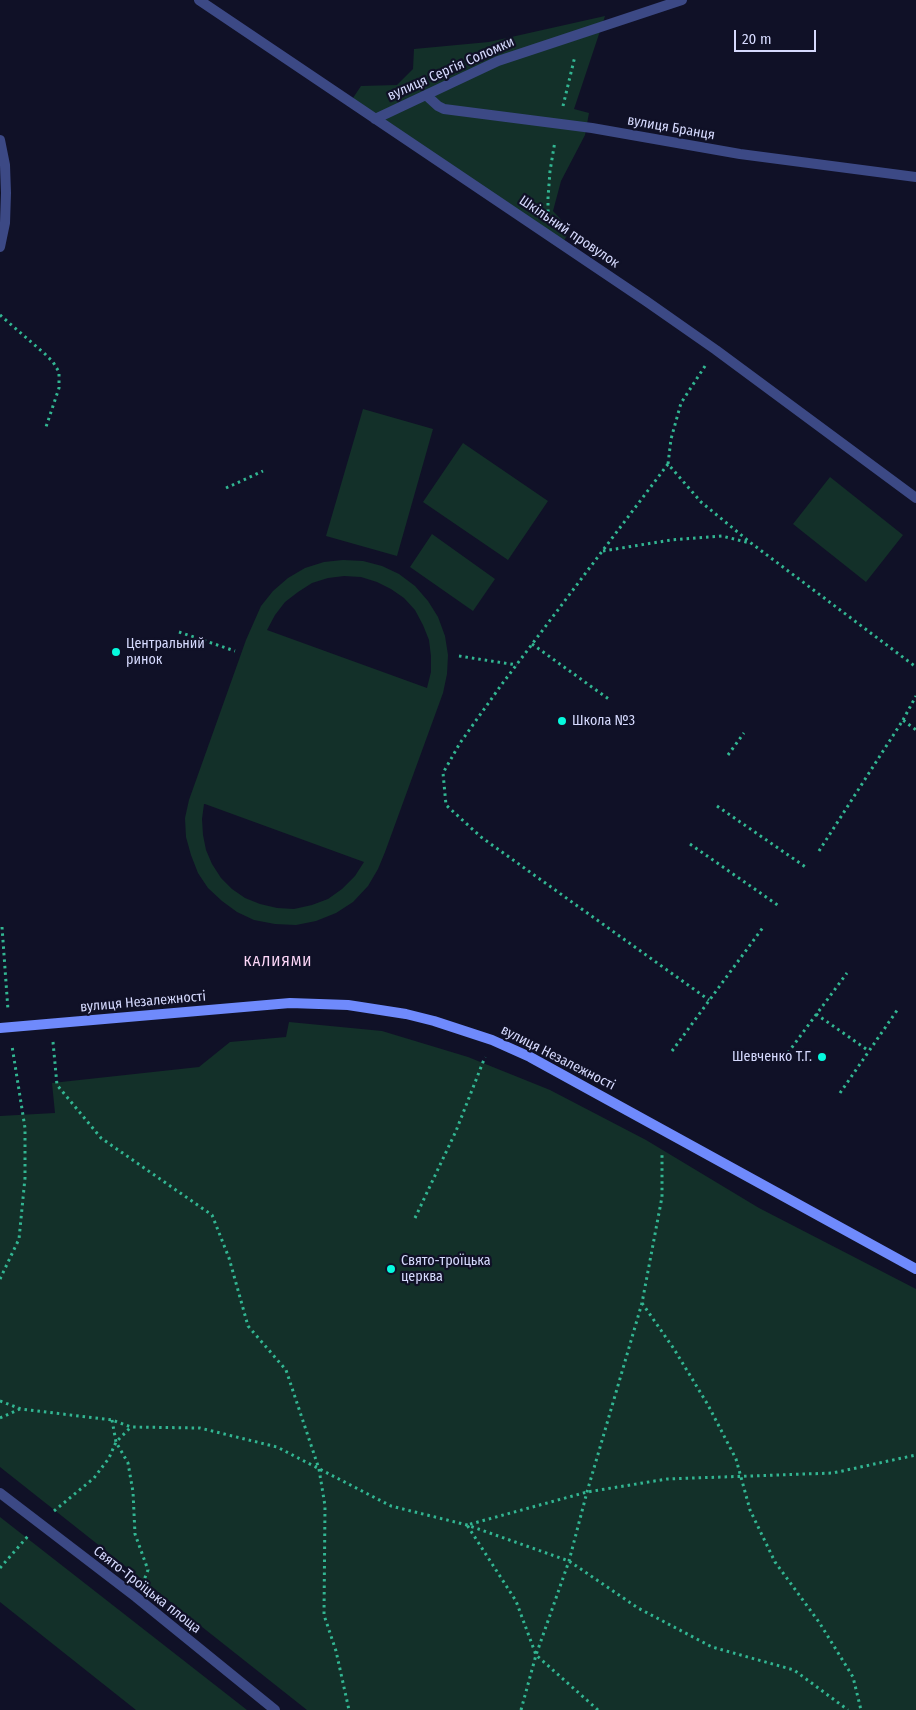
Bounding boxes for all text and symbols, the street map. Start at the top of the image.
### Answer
scale bar [736,20,818,52]
text: 20 m [742,30,772,48]
street label: вулиця Сергія Соломки [385,33,517,105]
street label: вулиця Бранця [626,112,716,144]
street label: Шкільний провулок [516,192,622,272]
place label: Центральний ринок [126,636,205,669]
marker: Центральний ринок [110,646,122,658]
place label: Школа №3 [572,713,635,729]
marker: Школа №3 [556,715,568,727]
district label: КАЛИЯМИ [243,953,313,971]
street label: вулиця Незалежності [79,988,207,1016]
street label: вулиця Незалежності [498,1022,618,1094]
place label: Шевченко Т.Г. [732,1049,812,1065]
marker: Шевченко Т.Г. [816,1051,828,1063]
place label: Свято-троїцька церква [401,1253,491,1285]
marker: Свято-троїцька церква [385,1263,397,1275]
street label: Свято-Троїцька площа [90,1543,204,1637]

